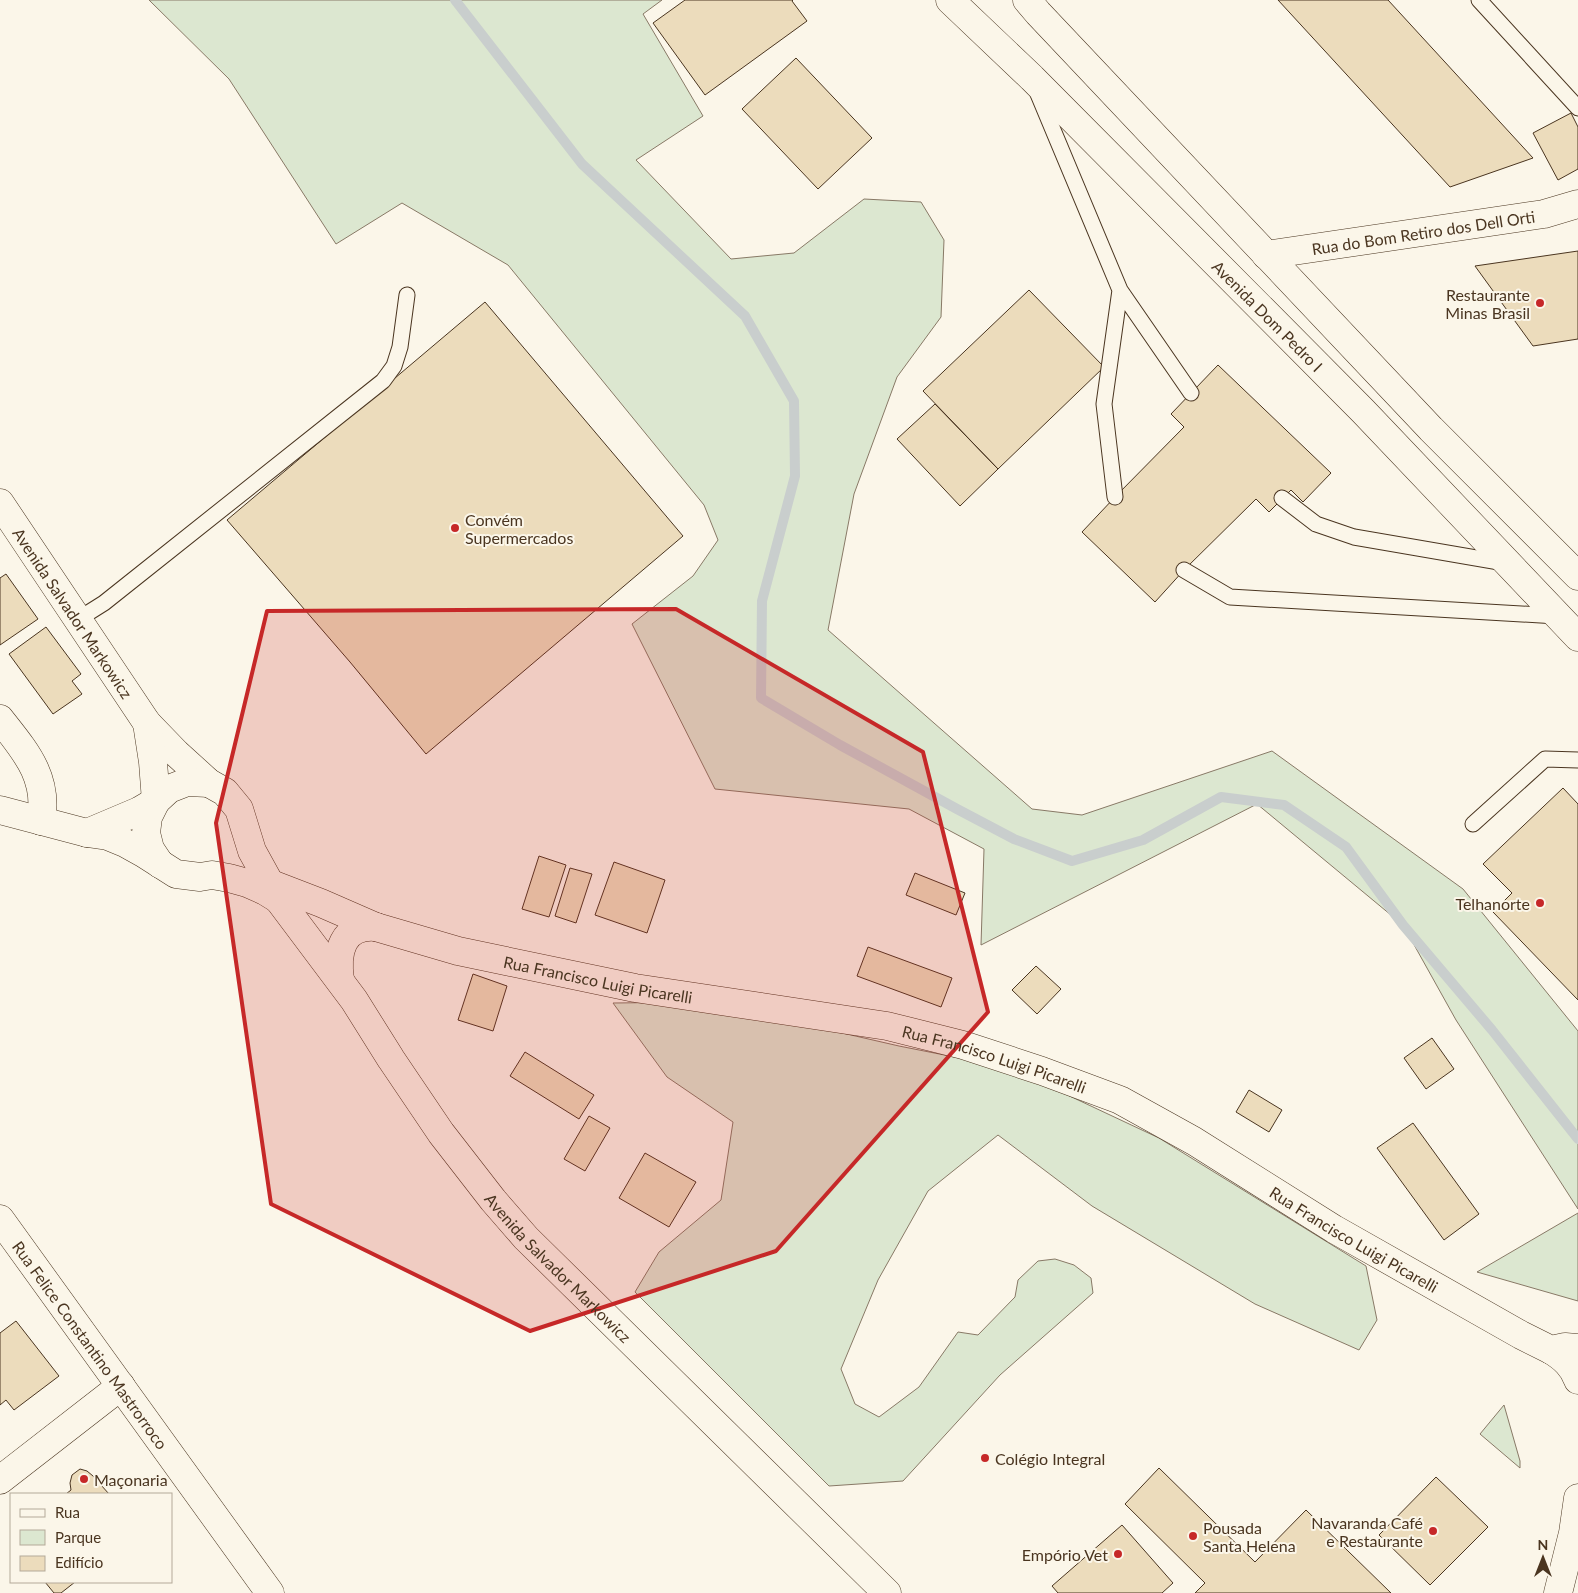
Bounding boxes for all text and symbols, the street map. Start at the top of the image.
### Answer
street label: Rua do Bom Retiro dos Dell Orti [1310,206,1536,258]
street label: Avenida Dom Pedro I [1209,256,1327,375]
place label: Restaurante Minas Brasil [1445,285,1530,322]
marker: Restaurante Minas Brasil [1534,297,1546,309]
place label: Convém Supermercados [465,510,573,547]
marker: Convém Supermercados [449,522,461,534]
street label: Avenida Salvador Markowicz [10,524,137,702]
place label: Telhanorte [1455,894,1530,913]
marker: Telhanorte [1534,897,1546,909]
street label: Rua Francisco Luigi Picarelli [502,951,694,1006]
street label: Rua Francisco Luigi Picarelli [900,1021,1089,1096]
street label: Rua Francisco Luigi Picarelli [1267,1182,1442,1296]
street label: Avenida Salvador Markowicz [482,1189,635,1346]
street label: Rua Felice Constantino Mastrorroco [9,1237,172,1452]
place label: Colégio Integral [995,1449,1105,1468]
marker: Colégio Integral [979,1452,991,1464]
place label: Maçonaria [94,1470,168,1489]
marker: Maçonaria [78,1473,90,1485]
legend [10,1493,172,1583]
text: Rua [55,1503,80,1521]
place label: Navaranda Café e Restaurante [1311,1513,1423,1550]
place label: Pousada Santa Helena [1203,1518,1296,1555]
marker: Navaranda Café e Restaurante [1427,1525,1439,1537]
text: Parque [55,1528,101,1546]
marker: Pousada Santa Helena [1187,1530,1199,1542]
north arrow [1518,1533,1568,1583]
text: N [1538,1536,1548,1553]
place label: Empório Vet [1022,1545,1108,1564]
marker: Empório Vet [1112,1548,1124,1560]
text: Edifício [55,1553,103,1571]

